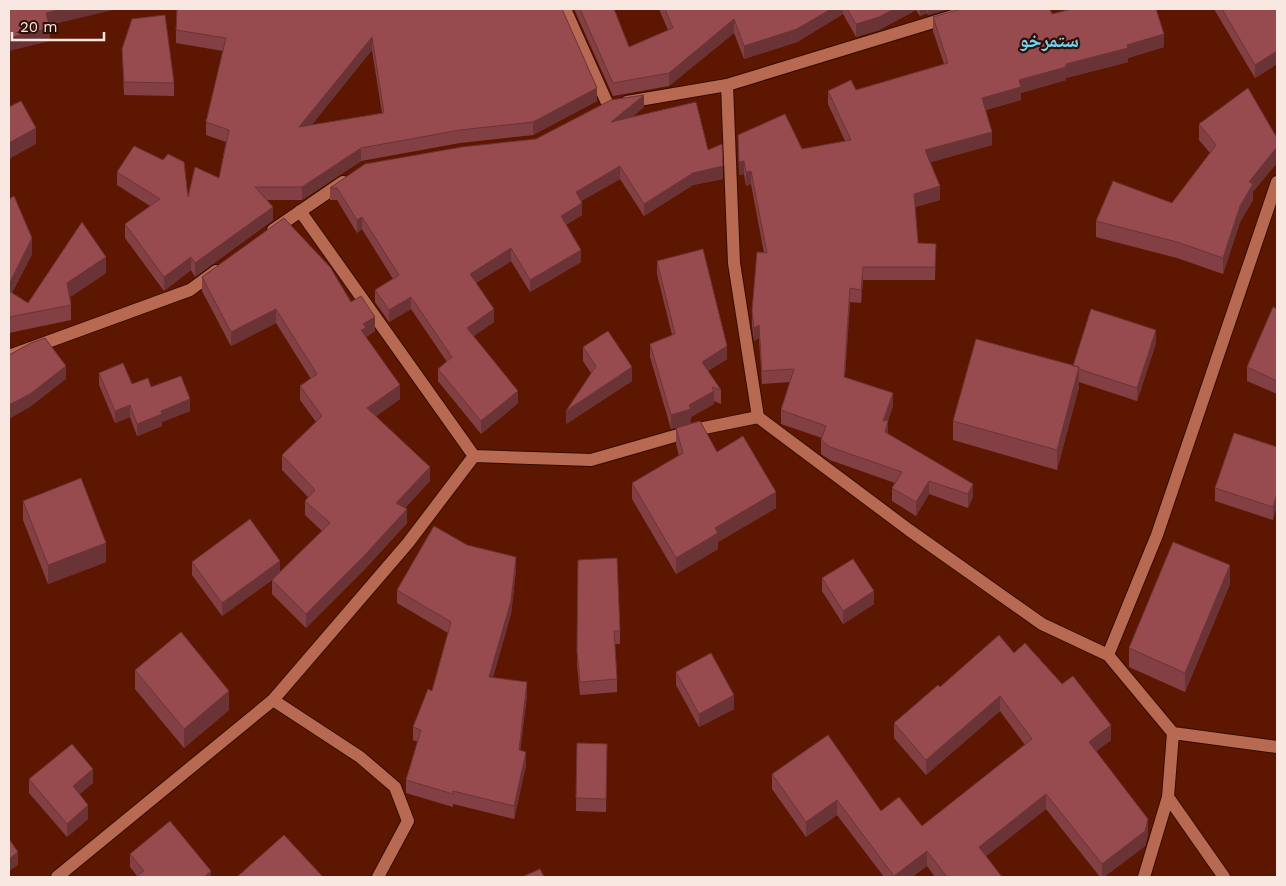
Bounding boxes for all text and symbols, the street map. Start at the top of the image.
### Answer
scale bar [12,10,105,42]
text: 20 m [20,18,58,36]
district label: ستمرخو [1019,28,1079,52]

